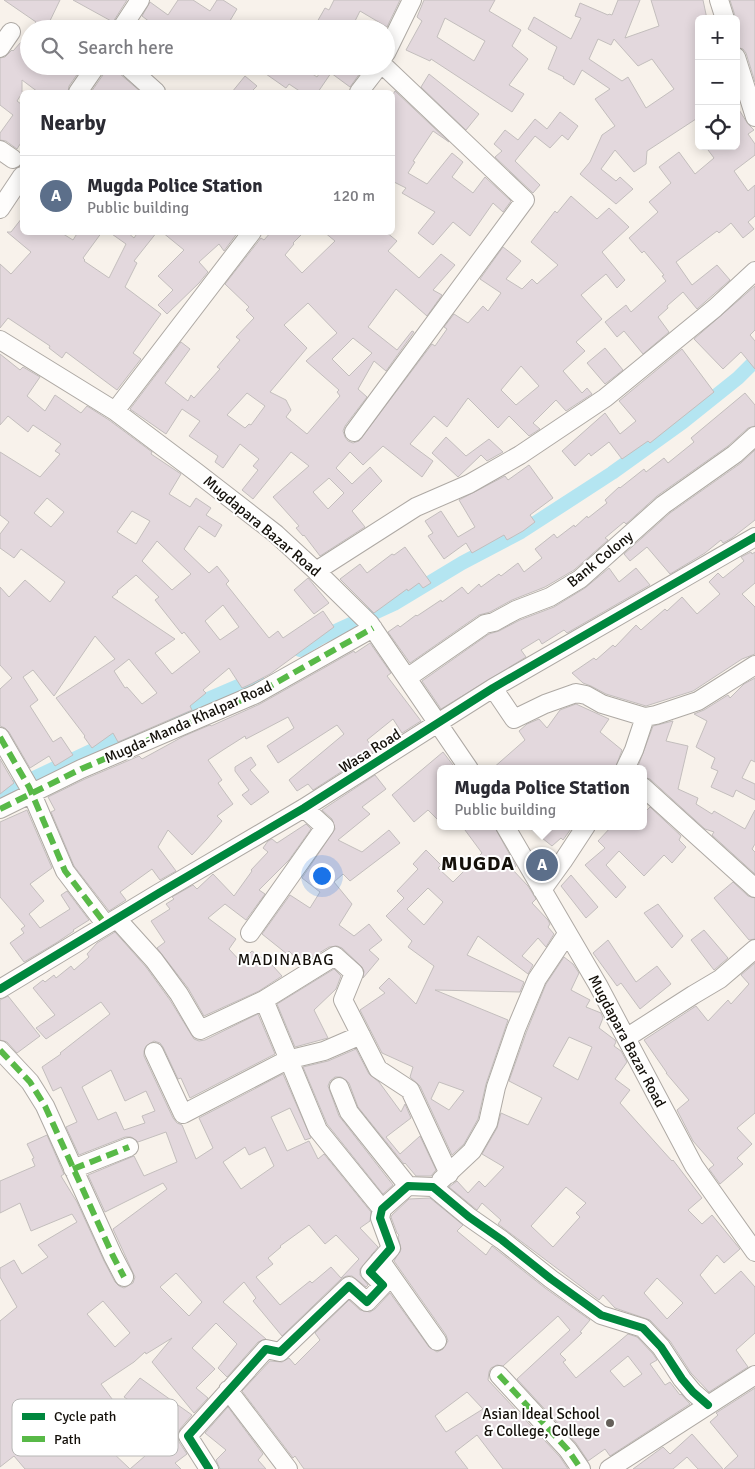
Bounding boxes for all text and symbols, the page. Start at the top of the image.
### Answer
map controls [695,15,740,150]
button: + [695,15,740,60]
search box [20,20,395,75]
icon: search [38,34,66,62]
text: Search here [78,36,174,60]
button: − [695,60,740,105]
button: locate [695,105,740,150]
text: Nearby [40,110,106,136]
text: Mugda Police Station [87,174,263,198]
text: A [51,186,61,206]
text: 120 m [333,186,375,206]
text: Public building [87,198,189,218]
street label: Mugdapara Bazar Road [200,472,324,580]
street label: Bank Colony [563,527,637,591]
street label: Mugda-Manda Khalpar Road [101,677,275,767]
street label: Wasa Road [336,725,404,777]
popup [437,765,647,830]
text: Mugda Police Station [454,776,630,800]
text: Public building [454,800,556,820]
pin: A [526,846,558,884]
district label: MUGDA [441,851,515,876]
your location [309,863,335,889]
district label: MADINABAG [238,950,334,970]
street label: Mugdapara Bazar Road [584,972,670,1110]
legend [12,1399,178,1456]
place label: Asian Ideal School & College, College [482,1405,600,1440]
text: Cycle path [54,1408,116,1425]
marker: Asian Ideal School & College, College [604,1417,616,1429]
text: Path [54,1431,81,1448]

